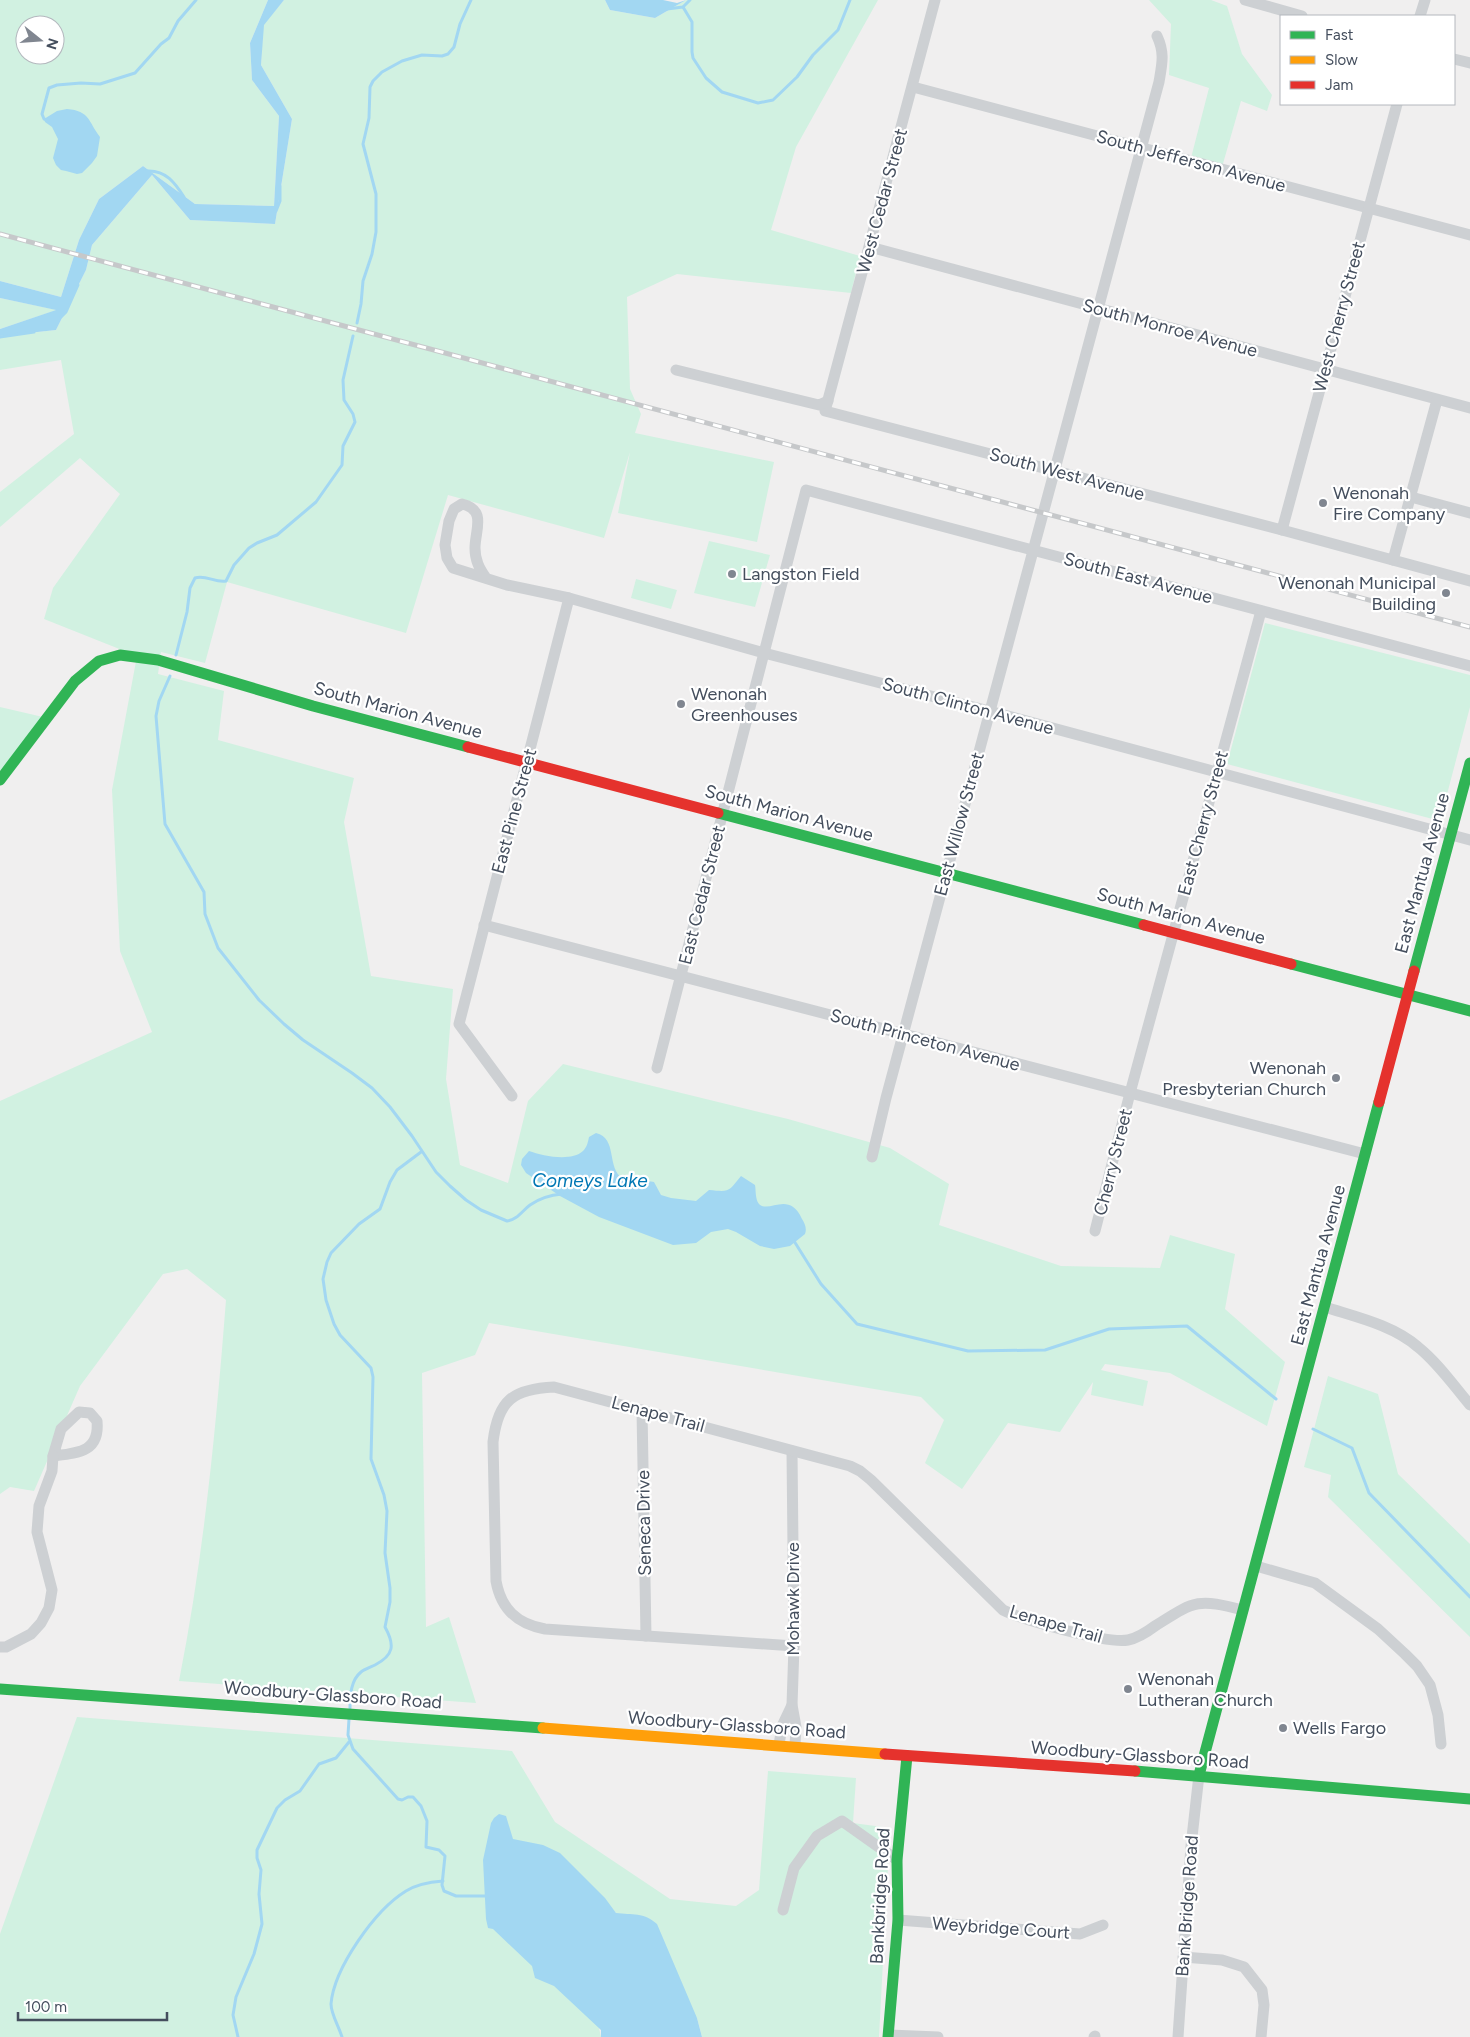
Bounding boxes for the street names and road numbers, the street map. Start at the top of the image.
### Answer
street label: South Jefferson Avenue [1094,125,1288,197]
street label: West Cedar Street [852,126,912,276]
street label: West Cherry Street [1308,239,1370,395]
street label: South Monroe Avenue [1080,294,1260,362]
street label: South West Avenue [987,443,1147,505]
street label: South East Avenue [1061,548,1215,608]
street label: South Clinton Avenue [880,673,1056,740]
street label: South Marion Avenue [311,677,485,743]
street label: East Pine Street [487,746,541,876]
street label: East Cherry Street [1173,748,1233,898]
street label: East Willow Street [929,749,989,898]
street label: South Marion Avenue [702,780,876,846]
street label: East Mantua Avenue [1390,790,1454,956]
street label: East Cedar Street [674,823,730,967]
street label: South Marion Avenue [1094,883,1268,949]
street label: South Princeton Avenue [828,1004,1022,1076]
street label: Cherry Street [1089,1106,1137,1218]
street label: East Mantua Avenue [1286,1182,1350,1348]
street label: Lenape Trail [609,1391,707,1437]
street label: Seneca Drive [632,1470,656,1576]
street label: Mohawk Drive [782,1542,804,1656]
street label: Lenape Trail [1007,1600,1105,1648]
street label: Woodbury-Glassboro Road [223,1676,443,1714]
street label: Woodbury-Glassboro Road [627,1706,847,1744]
street label: Woodbury-Glassboro Road [1030,1736,1250,1774]
street label: Bankbridge Road [865,1827,895,1965]
street label: Bank Bridge Road [1171,1835,1203,1977]
street label: Weybridge Court [931,1912,1071,1944]

